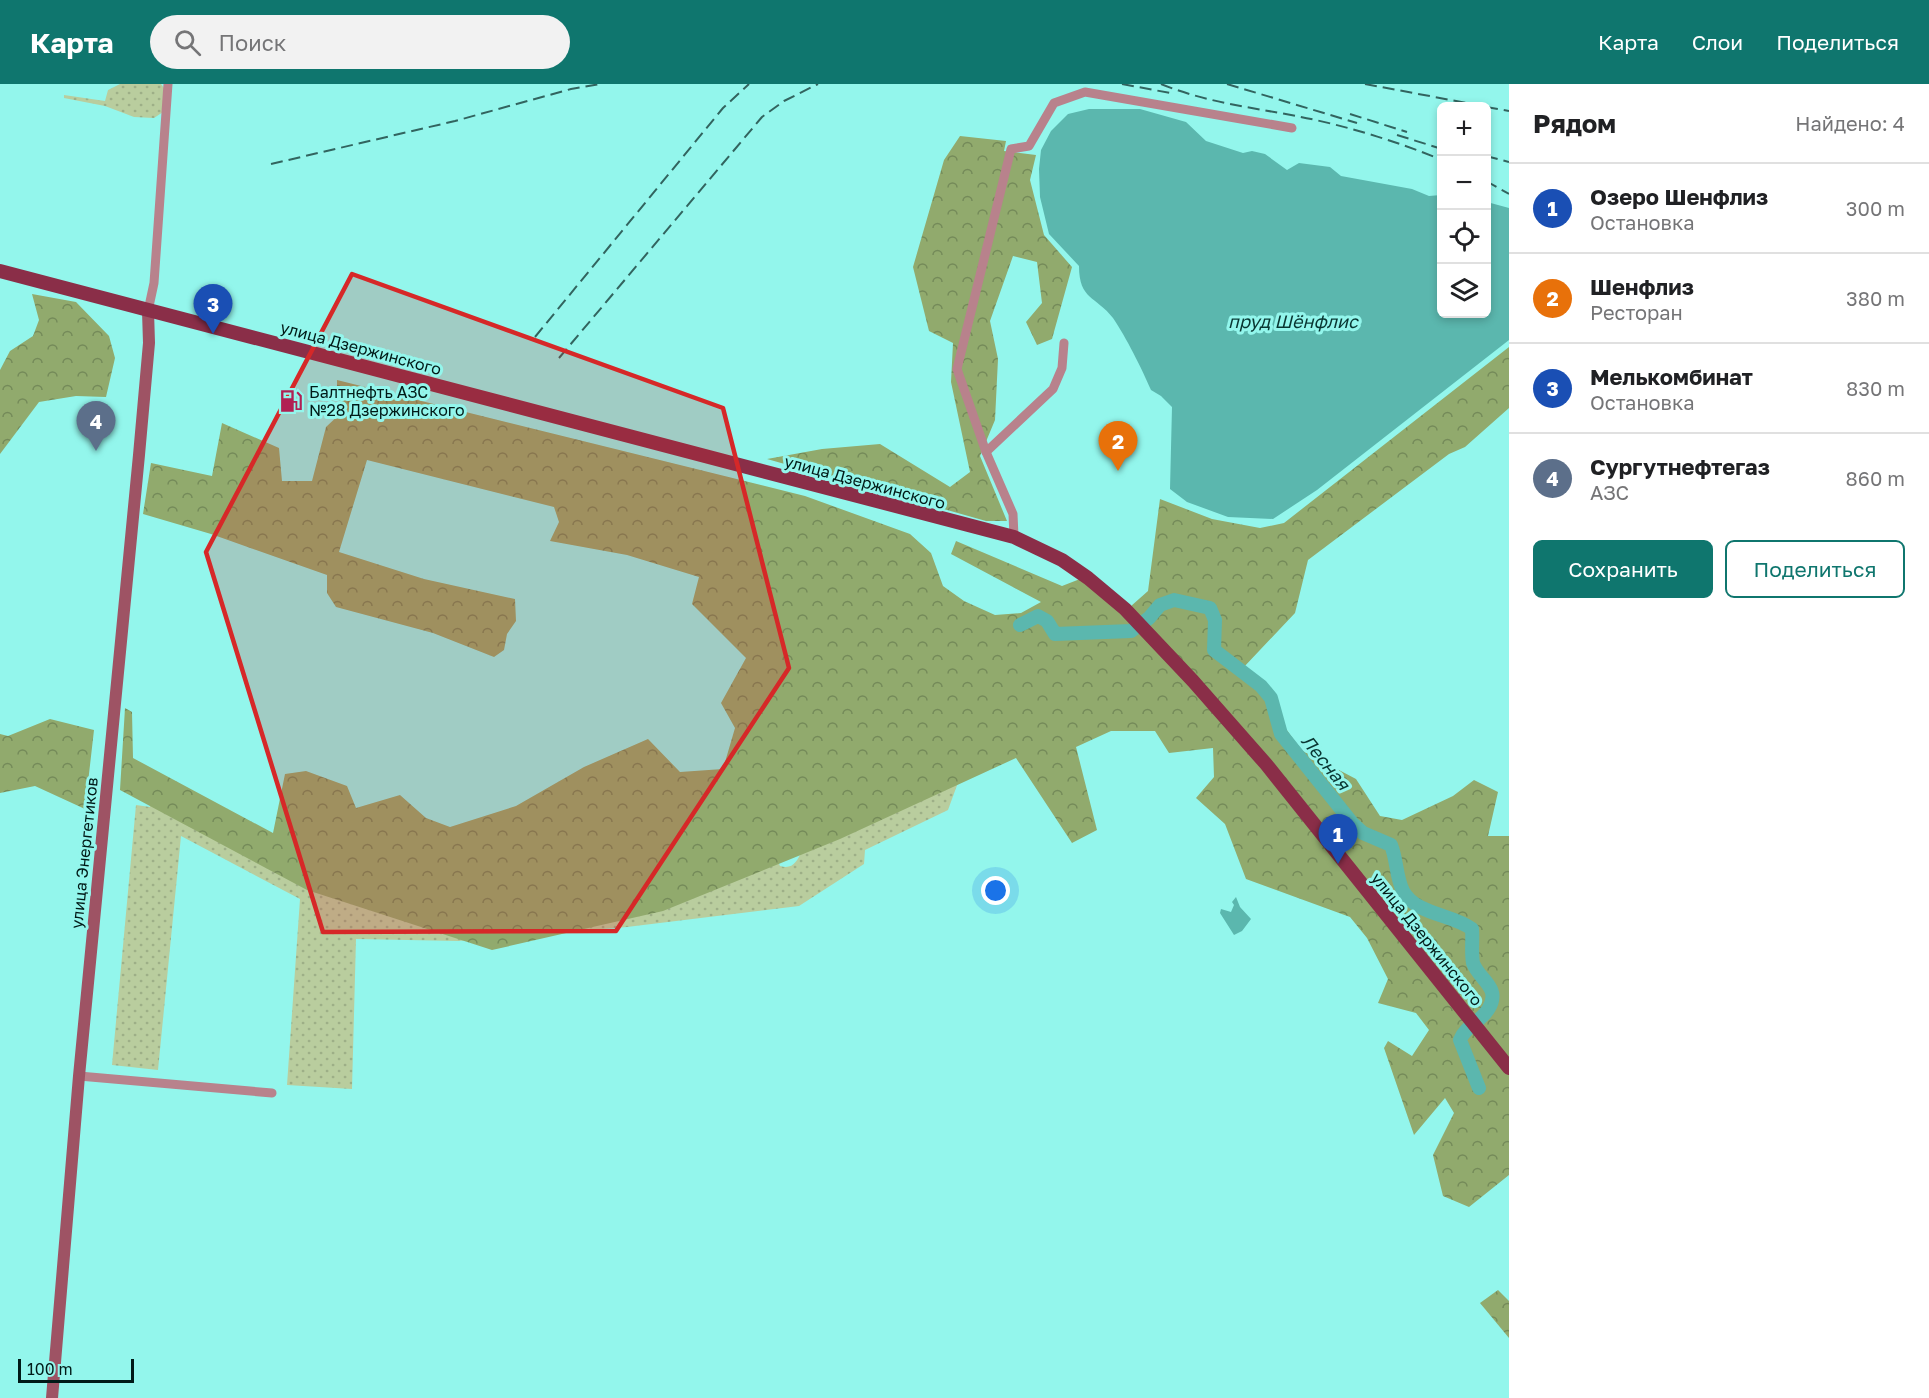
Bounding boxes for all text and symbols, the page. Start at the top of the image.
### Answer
search box [150,15,570,69]
text: Карта [30,26,114,59]
icon: search [171,26,204,59]
text: Поиск [219,29,286,56]
text: Карта [1598,29,1659,55]
text: Слои [1692,29,1743,55]
text: Поделиться [1776,29,1899,55]
map controls [1437,102,1491,318]
button: + [1437,102,1491,156]
text: Рядом [1533,108,1616,139]
text: Найдено: 4 [1795,111,1905,135]
button: − [1437,156,1491,210]
text: Озеро Шенфлиз [1590,183,1768,210]
text: 1 [1547,196,1558,220]
text: 300 m [1846,196,1905,220]
button: locate [1437,210,1491,264]
text: Остановка [1590,210,1695,234]
button: layers [1437,264,1491,318]
text: Шенфлиз [1590,273,1694,300]
pin: 3 [194,284,232,334]
text: 2 [1546,286,1559,310]
text: 380 m [1846,286,1905,310]
text: Ресторан [1590,300,1683,324]
water label: пруд Шёнфлис [1228,310,1359,332]
street label: улица Дзержинского [278,317,444,379]
text: Мелькомбинат [1590,363,1753,390]
text: 3 [1546,376,1559,400]
text: 830 m [1846,376,1905,400]
place label: Балтнефть АЗС №28 Дзержинского [309,382,465,420]
fuel station icon: Балтнефть АЗС №28 Дзержинского [278,388,304,414]
text: Остановка [1590,390,1695,414]
pin: 4 [76,402,116,451]
pin: 2 [1098,422,1138,471]
street label: улица Дзержинского [782,451,948,513]
text: Сургутнефтегаз [1590,453,1770,480]
text: 4 [1546,466,1559,490]
text: 860 m [1846,466,1905,490]
text: АЗС [1590,480,1629,504]
button: Сохранить [1533,540,1713,598]
button: Поделиться [1725,540,1905,598]
water label: Лесная [1297,730,1356,795]
street label: улица Энергетиков [66,776,102,930]
pin: 1 [1318,814,1358,864]
street label: улица Дзержинского [1367,868,1487,1010]
your location [981,876,1010,905]
scale bar [18,1356,134,1384]
text: 100 m [27,1359,73,1379]

